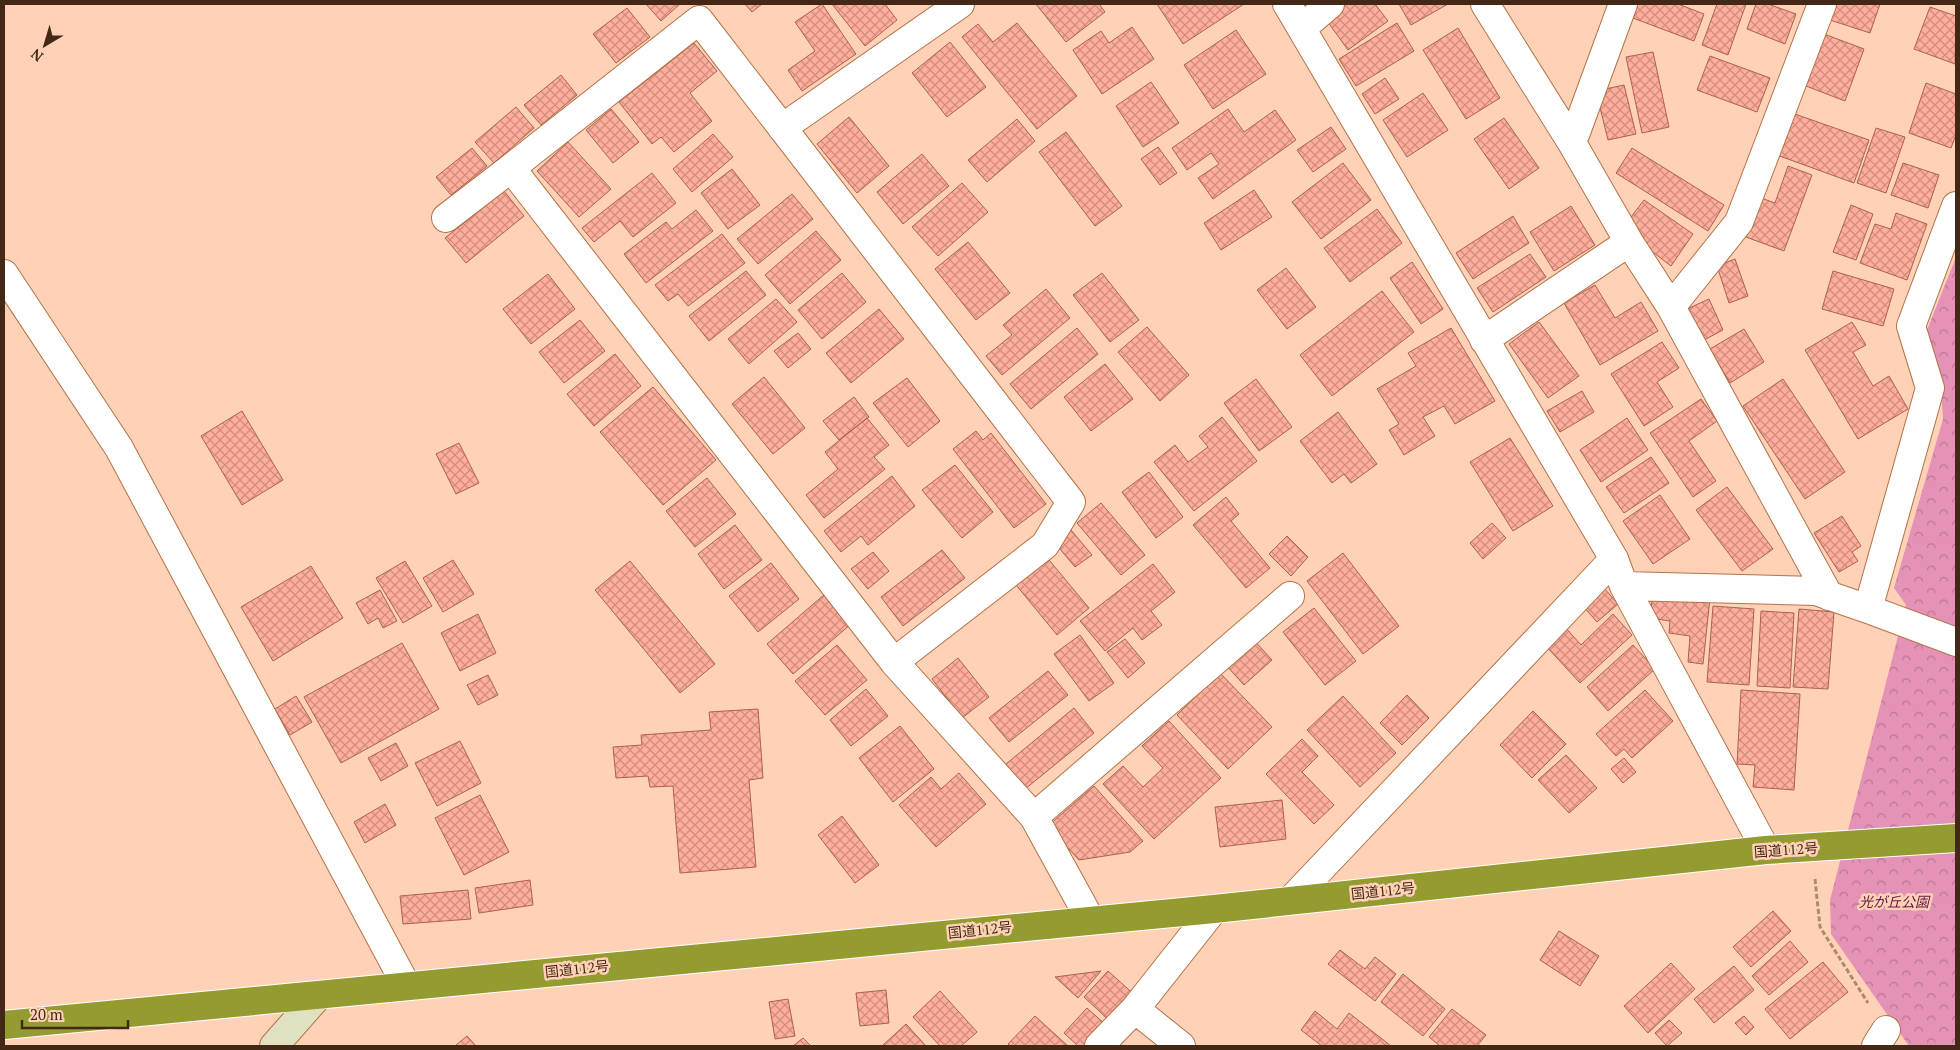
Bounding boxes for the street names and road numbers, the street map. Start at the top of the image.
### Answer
street label: 国道112号 [1753,838,1819,861]
street label: 国道112号 [1350,878,1416,903]
street label: 国道112号 [947,917,1013,942]
street label: 国道112号 [544,956,610,981]

